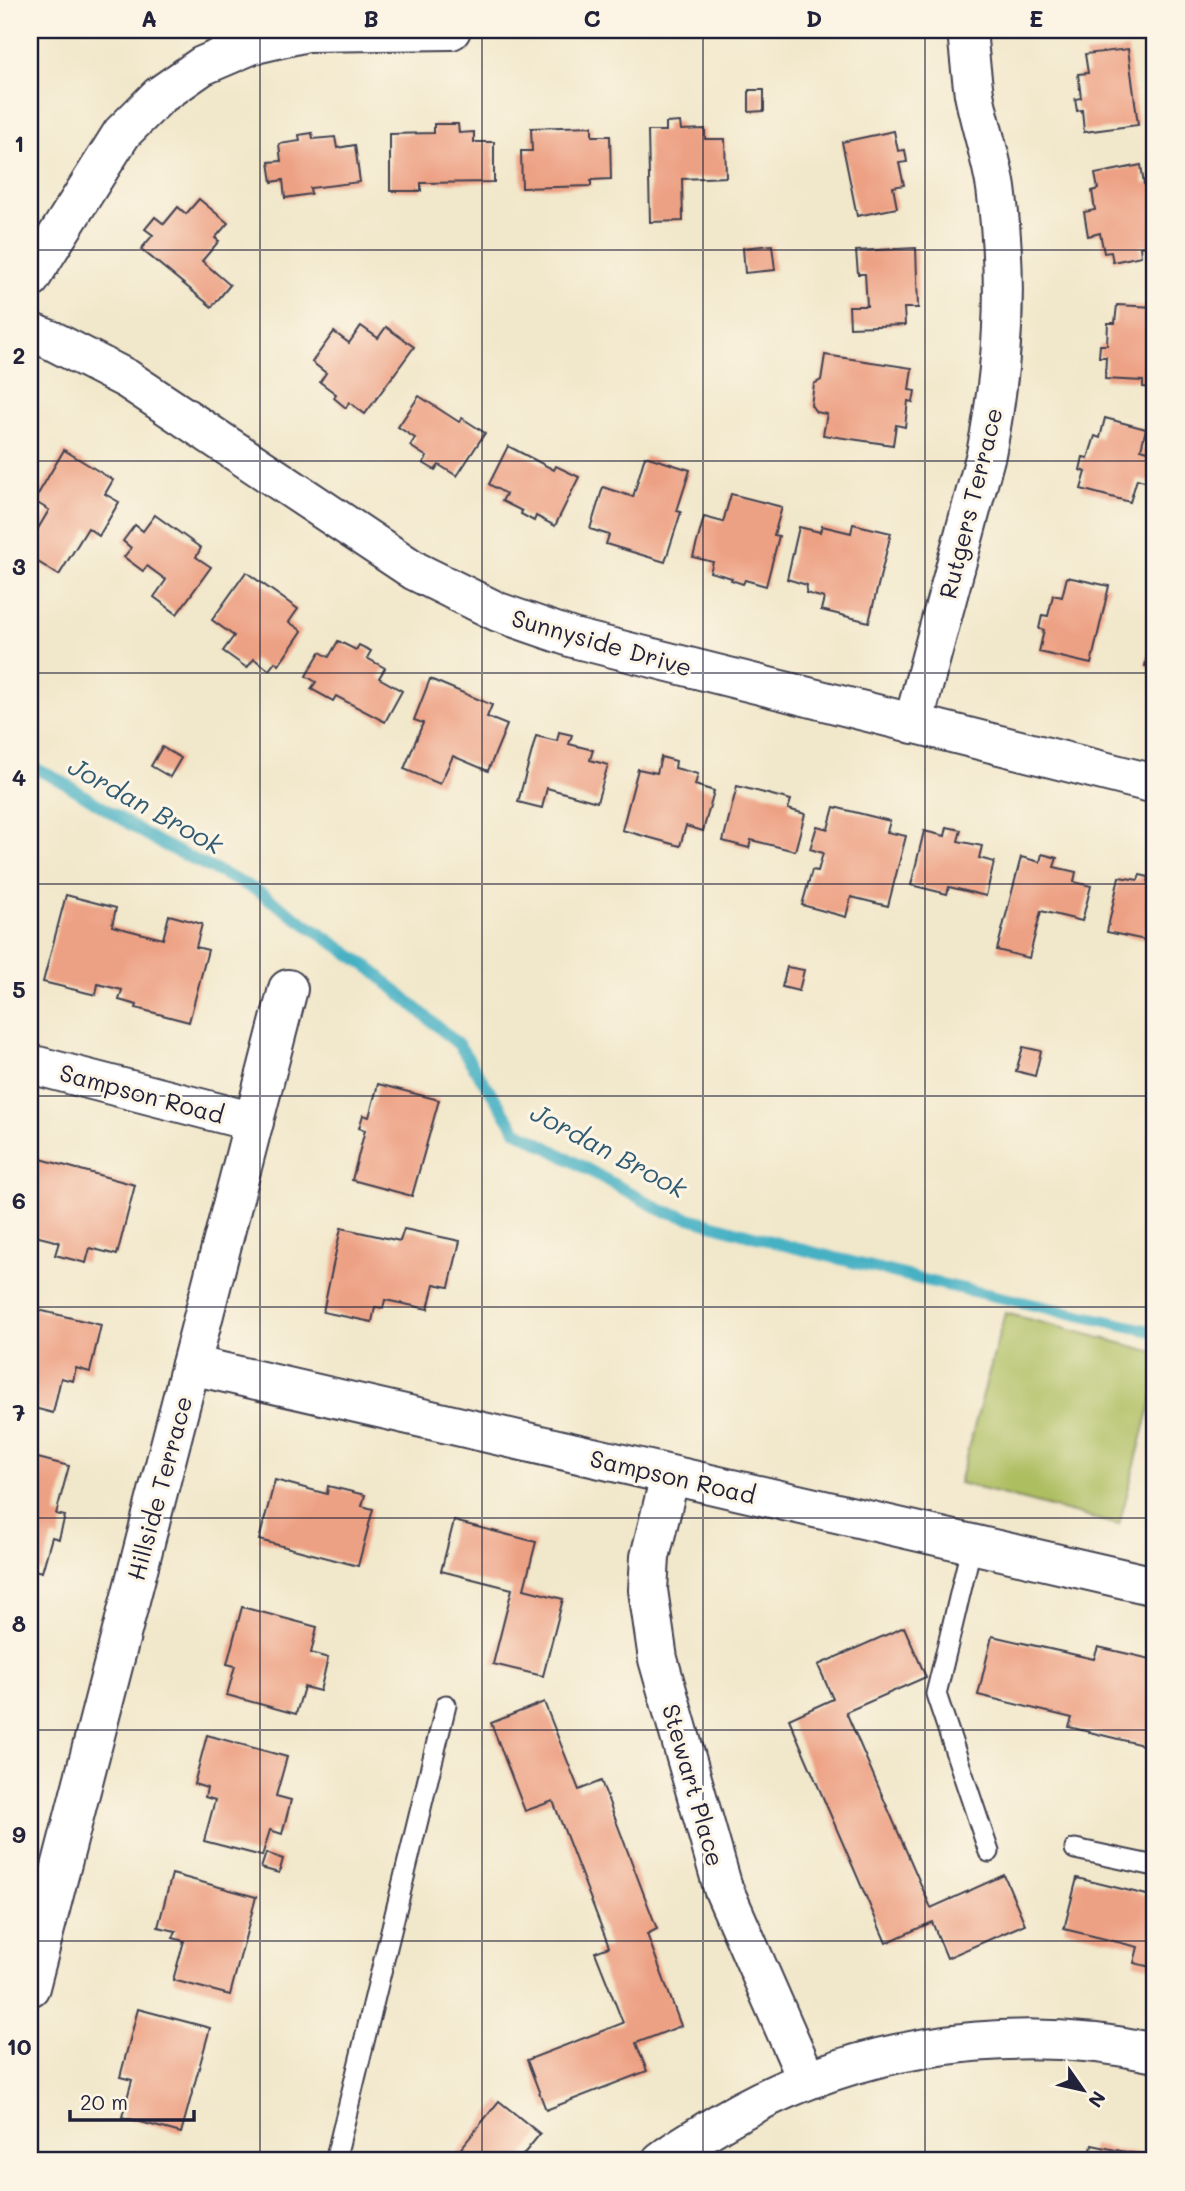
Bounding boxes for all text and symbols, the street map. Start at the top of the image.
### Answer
text: A [141,3,157,33]
text: B [363,3,379,33]
text: C [583,3,601,33]
text: D [806,3,822,33]
text: E [1029,3,1043,33]
text: 1 [14,128,24,158]
text: 2 [13,340,25,370]
street label: Rutgers Terrace [931,404,1009,602]
text: 3 [12,551,26,581]
street label: Sunnyside Drive [508,601,696,683]
water label: Jordan Brook [63,748,230,862]
text: 4 [12,762,26,792]
text: 5 [12,974,26,1004]
street label: Sampson Road [56,1056,228,1130]
water label: Jordan Brook [525,1095,694,1206]
text: 6 [12,1185,26,1215]
street label: Hillside Terrace [120,1392,198,1584]
text: 7 [13,1397,26,1427]
street label: Sampson Road [587,1442,759,1510]
text: 8 [12,1608,26,1638]
street label: Stewart Place [656,1700,732,1870]
text: 9 [12,1819,26,1849]
text: 10 [7,2031,32,2061]
north arrow [1048,2054,1118,2124]
scale bar [70,2079,194,2123]
text: N [1083,2087,1112,2113]
text: 20 m [80,2088,128,2115]

